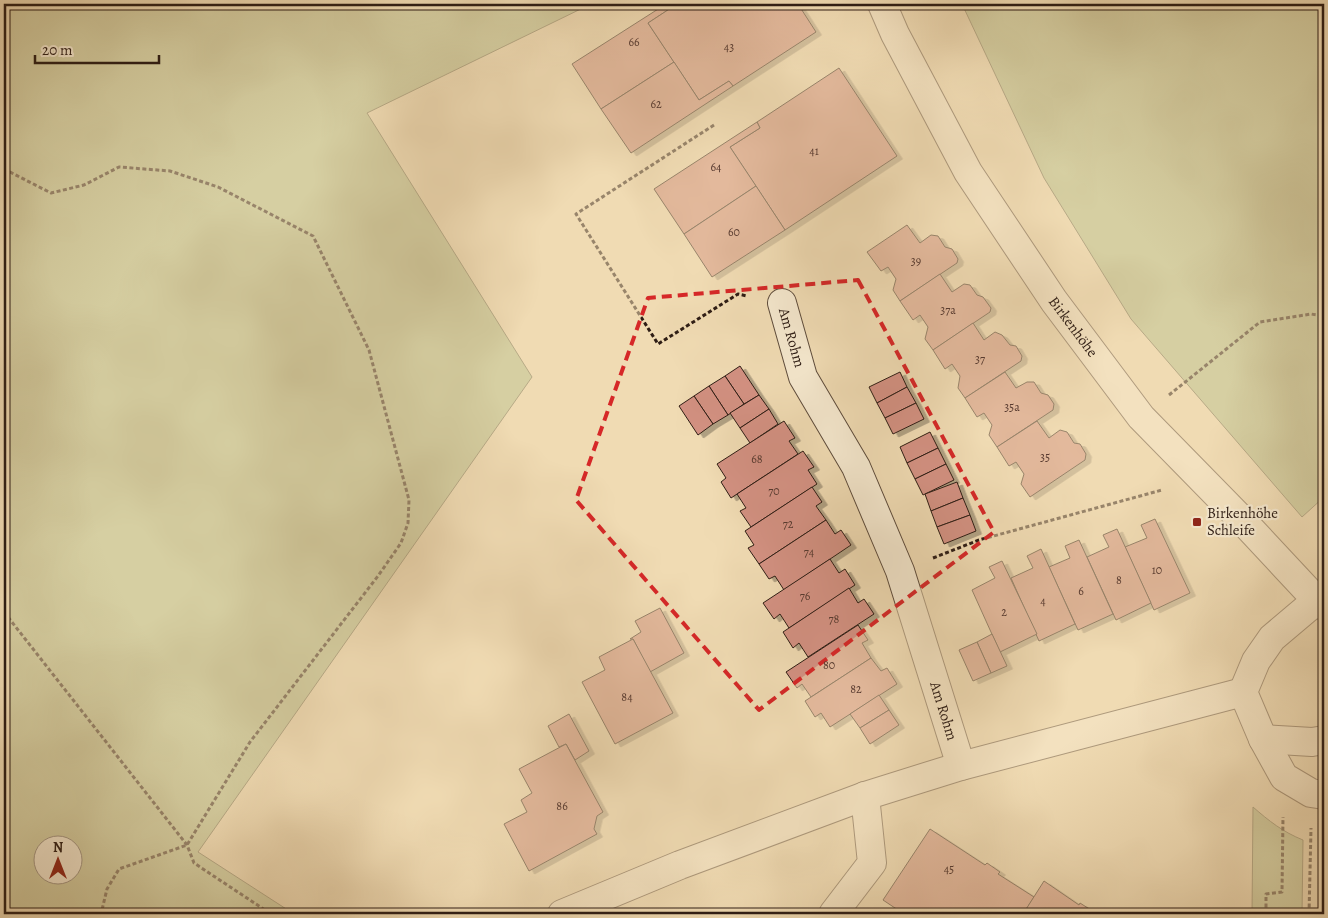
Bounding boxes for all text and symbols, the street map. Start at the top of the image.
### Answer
scale bar [35,32,159,64]
house number: 66 [628,34,640,50]
house number: 43 [724,39,734,55]
text: 20 m [42,40,73,60]
house number: 62 [650,96,662,112]
house number: 41 [809,143,819,159]
house number: 64 [711,159,722,175]
house number: 60 [728,224,740,240]
house number: 39 [911,253,921,269]
street label: Birkenhöhe [1044,292,1103,361]
house number: 37a [940,302,956,318]
street label: Am Rohm [774,305,810,370]
house number: 37 [975,351,986,367]
house number: 35a [1004,399,1020,415]
house number: 35 [1040,449,1050,465]
house number: 68 [751,451,763,467]
house number: 70 [768,483,780,499]
place label: Birkenhöhe Schleife [1207,503,1278,540]
house number: 72 [783,516,794,532]
marker: Birkenhöhe Schleife [1191,516,1203,528]
house number: 74 [804,544,815,560]
house number: 10 [1152,562,1162,578]
house number: 8 [1116,572,1122,588]
house number: 6 [1078,583,1084,599]
house number: 76 [800,588,811,604]
house number: 4 [1040,593,1046,609]
house number: 2 [1001,604,1007,620]
house number: 78 [829,611,840,627]
house number: 80 [823,657,835,673]
street label: Am Rohm [925,678,963,743]
house number: 82 [850,681,862,697]
house number: 84 [621,689,633,705]
house number: 86 [556,798,568,814]
north arrow [32,836,82,886]
text: N [53,838,63,857]
house number: 45 [944,861,954,877]

